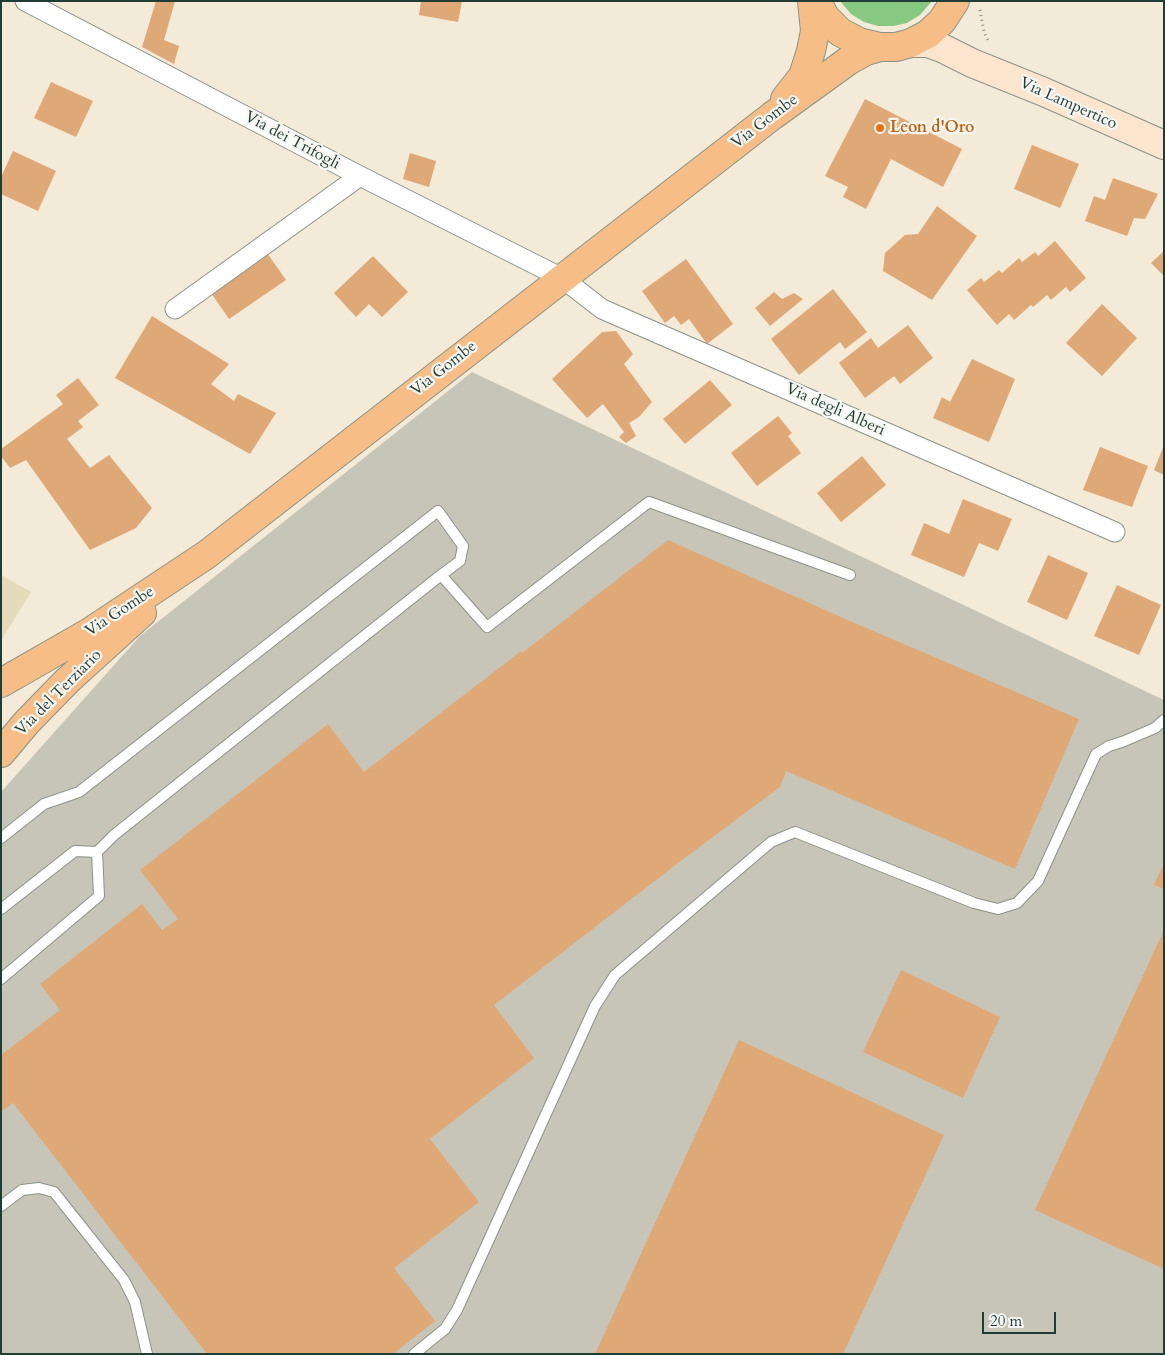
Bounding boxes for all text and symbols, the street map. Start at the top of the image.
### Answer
street label: Via Lampertico [1016,74,1120,134]
street label: Via Gombe [728,91,802,153]
street label: Via dei Trifogli [241,108,343,174]
place label: Leon d'Oro [890,118,974,138]
marker: Leon d'Oro [874,122,886,134]
street label: Via Gombe [407,337,481,401]
street label: Via degli Alberi [782,380,888,440]
street label: Via Gombe [82,583,158,641]
street label: Via del Terziario [12,646,106,740]
scale bar [985,1302,1059,1334]
text: 20 m [990,1311,1022,1331]

